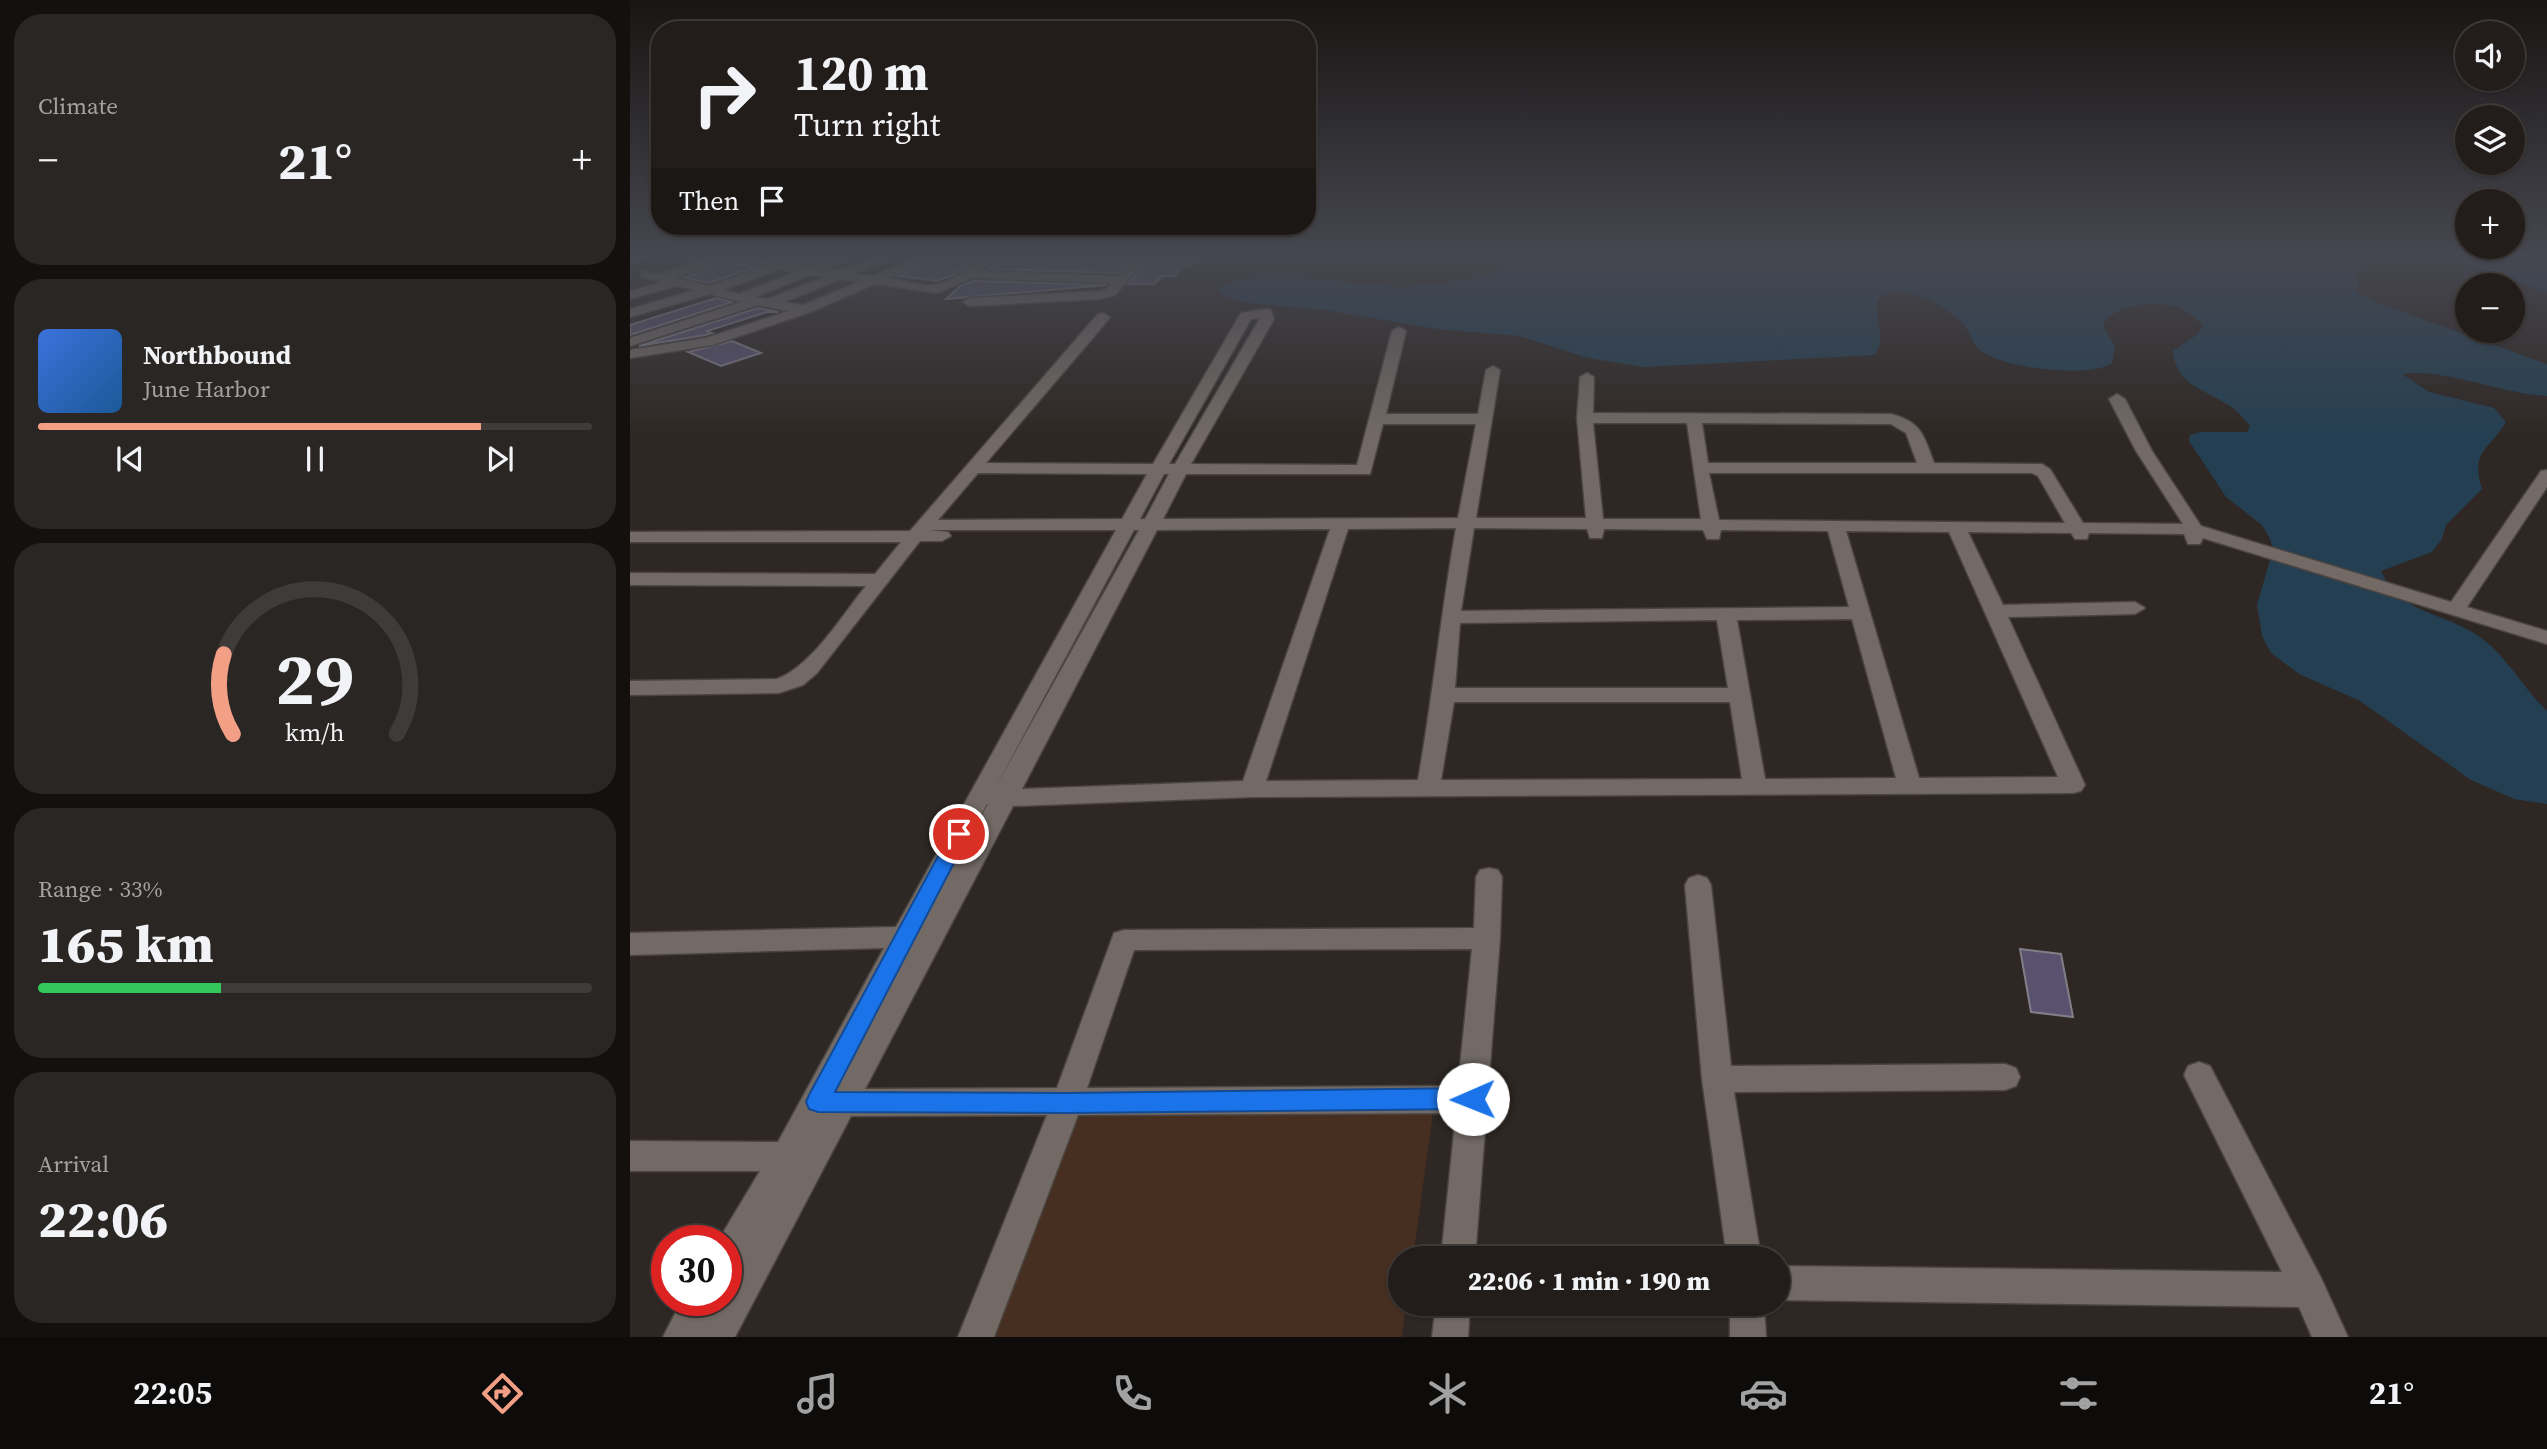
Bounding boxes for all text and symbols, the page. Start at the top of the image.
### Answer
map controls [2455,21,2525,343]
button: sound [2455,21,2525,91]
text: 120 m [794,39,929,106]
icon: right [679,49,770,140]
text: Climate [38,90,118,122]
text: Turn right [794,103,940,147]
button: layers [2455,105,2525,175]
text: 21° [278,125,352,196]
text: − [38,134,58,186]
text: + [572,134,592,186]
icon: arrive [753,182,791,220]
text: Then [679,183,739,219]
button: + [2455,189,2525,259]
button: − [2455,273,2525,343]
text: Northbound [143,337,291,373]
text: June Harbor [143,373,270,405]
icon: previous [111,440,149,478]
icon: pause [296,440,334,478]
icon: next [481,440,519,478]
text: 29 [276,630,354,729]
text: km/h [285,715,345,749]
pin [929,804,989,864]
icon: arrive [940,815,978,853]
text: Range · 33% [38,873,163,905]
text: 165 km [38,908,214,979]
position arrow [1436,1062,1510,1136]
text: Arrival [38,1148,109,1180]
text: 22:06 [38,1183,168,1254]
speed limit sign: 30 [651,1225,742,1316]
text: 22:06 · 1 min · 190 m [1468,1263,1710,1299]
icon: directions [478,1369,527,1418]
icon: music [793,1369,842,1418]
icon: phone [1108,1369,1157,1418]
icon: climate [1423,1369,1472,1418]
icon: car [1739,1369,1788,1418]
icon: filters [2054,1369,2103,1418]
text: 22:05 [133,1371,212,1415]
text: 21° [2369,1371,2414,1415]

